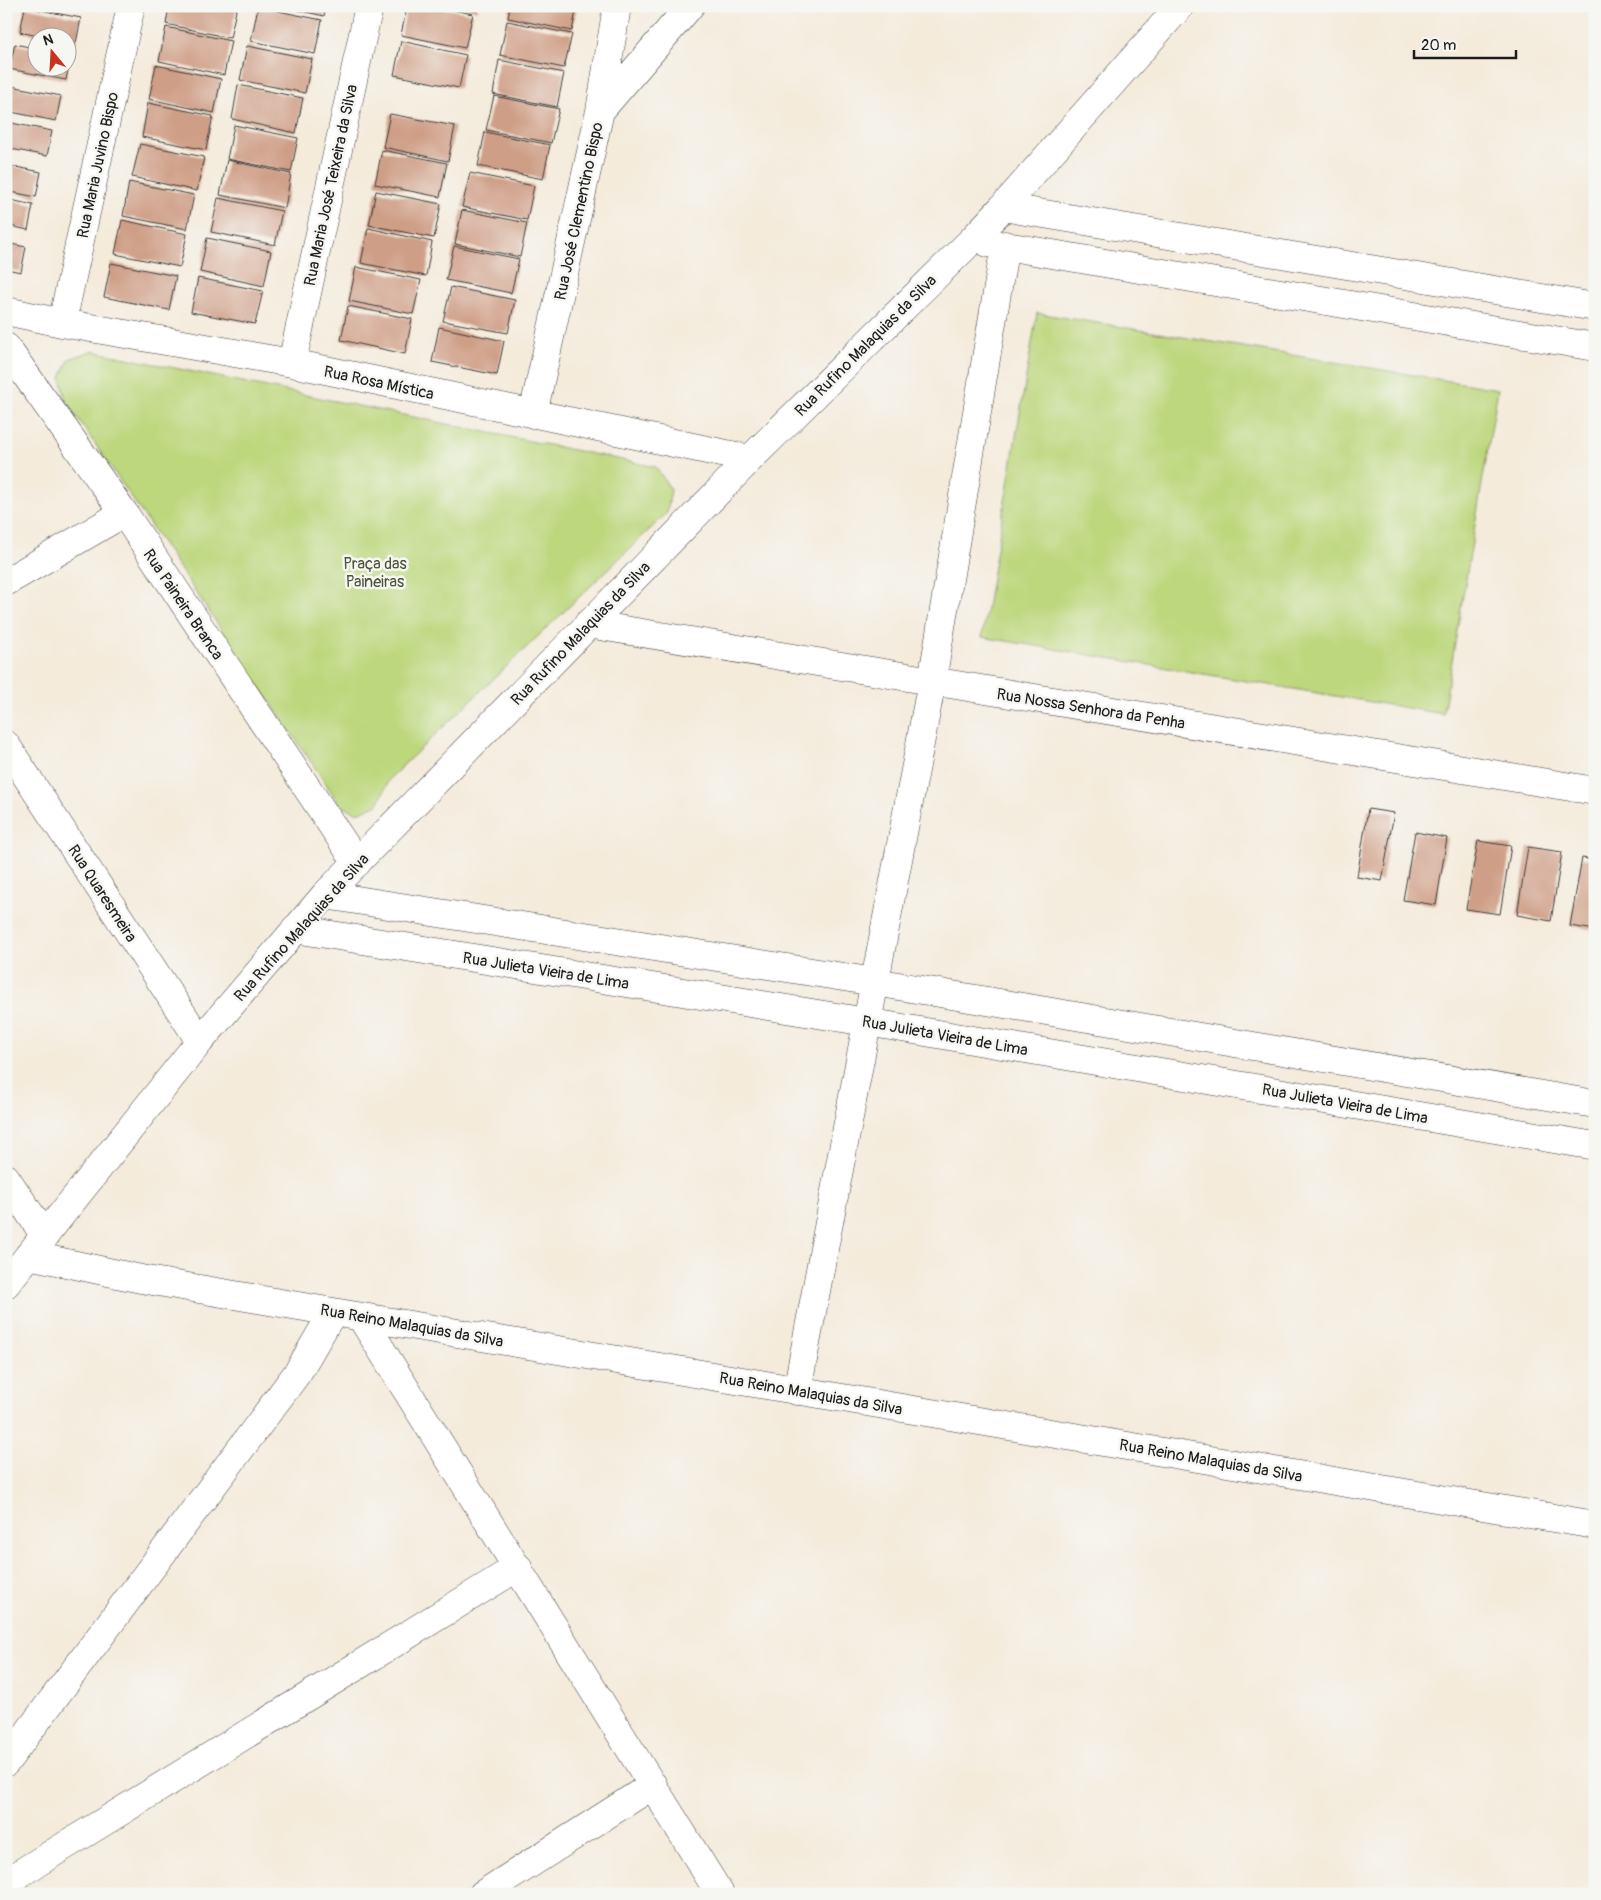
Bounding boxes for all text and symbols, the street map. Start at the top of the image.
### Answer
north arrow [28,28,78,78]
scale bar [1414,28,1516,60]
text: N [41,31,55,50]
text: 20 m [1421,36,1456,55]
street label: Rua Maria José Teixeira da Silva [300,83,362,288]
street label: Rua Maria Juvino Bispo [73,90,123,240]
street label: Rua José Clementino Bispo [550,120,608,302]
street label: Rua Rufino Malaquias da Silva [791,271,941,421]
street label: Rua Rosa Mística [322,362,436,404]
street label: Rua Paineira Branca [139,545,228,664]
park label: Praça das Paineiras [343,554,407,592]
street label: Rua Rufino Malaquias da Silva [507,558,655,710]
street label: Rua Nossa Senhora da Penha [995,684,1187,734]
street label: Rua Quaresmeira [63,841,141,946]
street label: Rua Rufino Malaquias da Silva [230,850,374,1006]
street label: Rua Julieta Vieira de Lima [461,948,630,994]
street label: Rua Julieta Vieira de Lima [860,1012,1029,1060]
street label: Rua Julieta Vieira de Lima [1260,1080,1429,1128]
street label: Rua Reino Malaquias da Silva [319,1300,505,1352]
street label: Rua Reino Malaquias da Silva [718,1368,904,1420]
street label: Rua Reino Malaquias da Silva [1118,1435,1304,1487]

